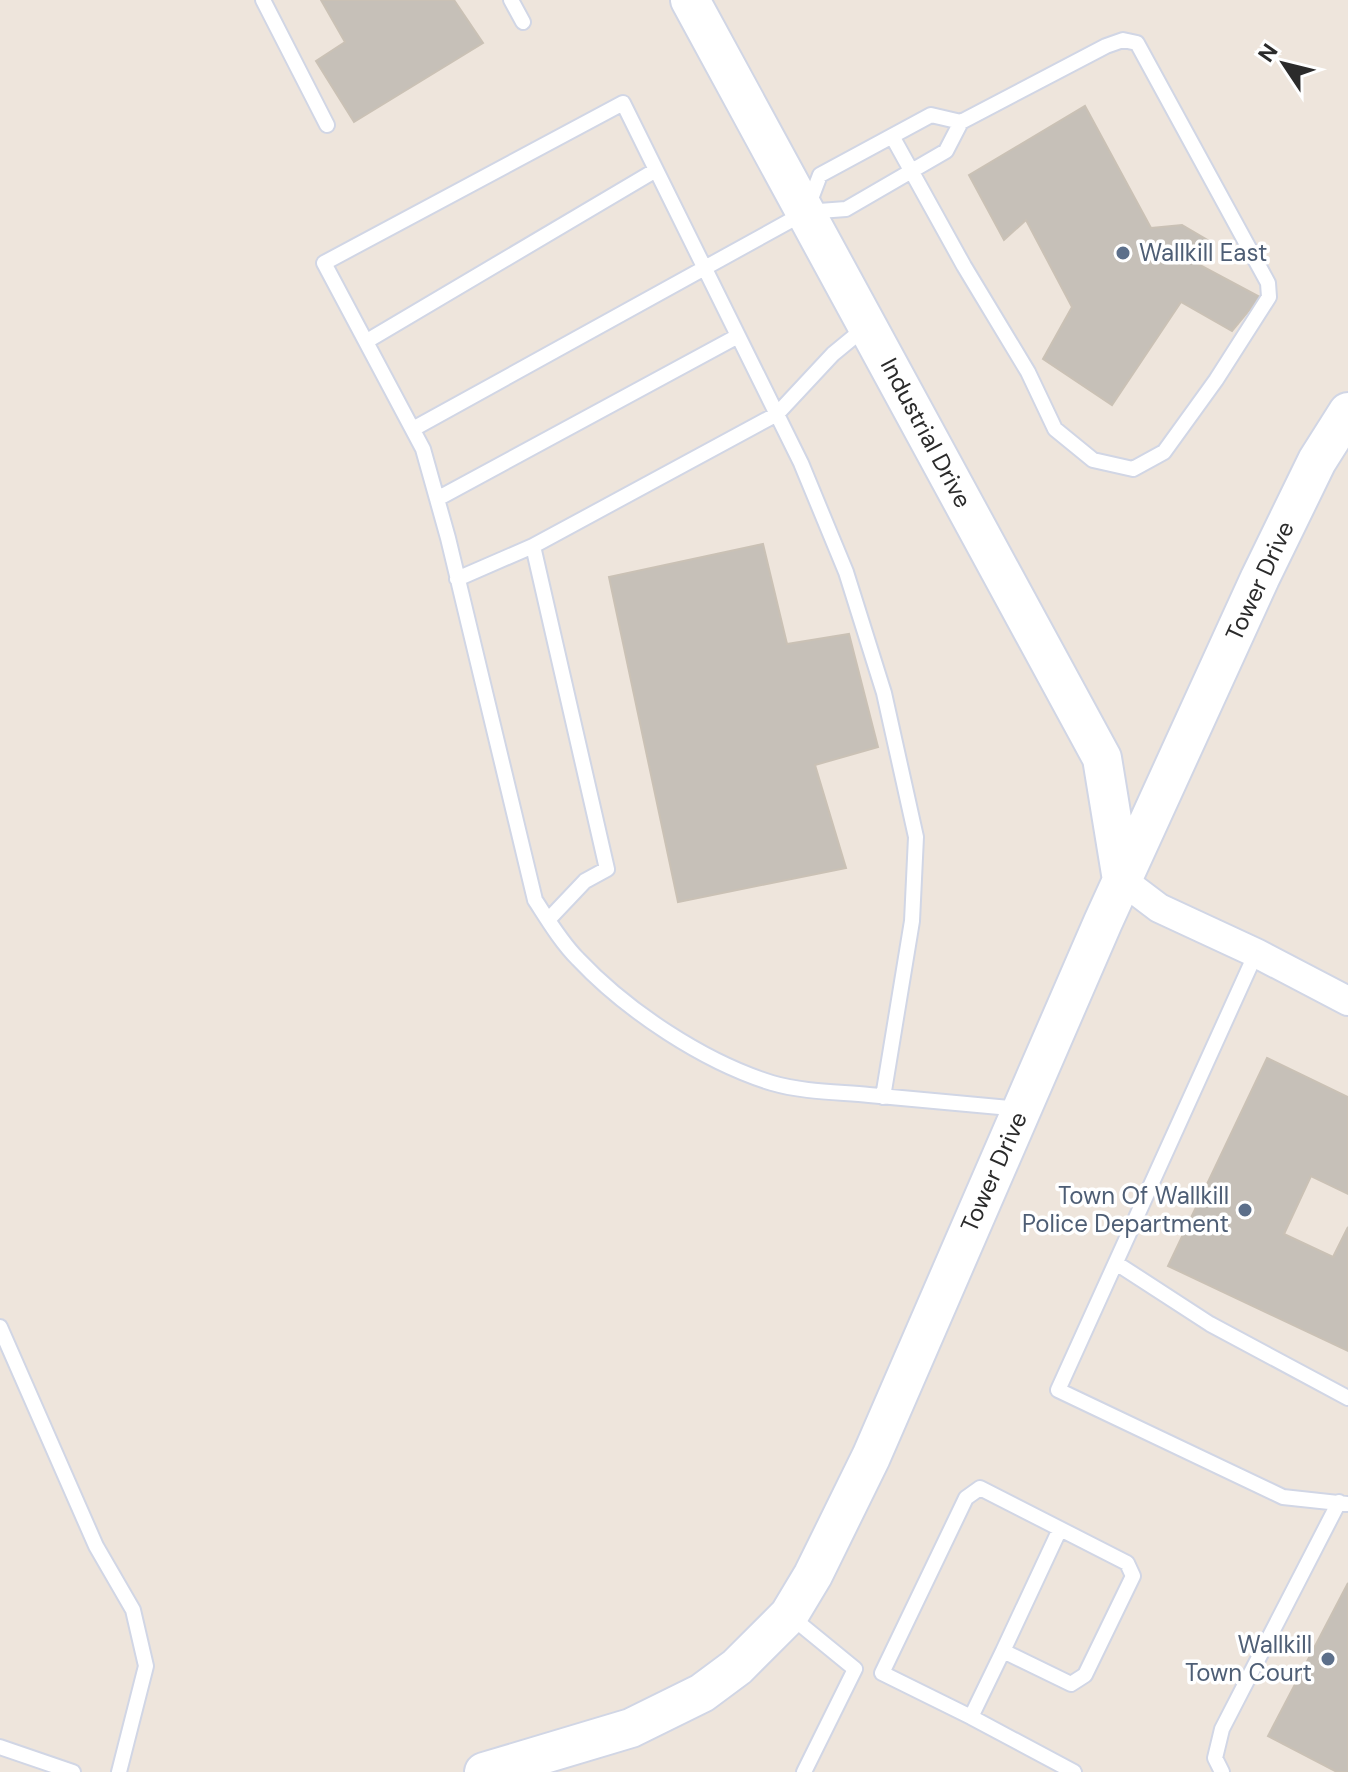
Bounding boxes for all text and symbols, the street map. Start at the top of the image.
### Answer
north arrow [1244,24,1324,104]
text: N [1252,38,1285,68]
place label: Wallkill East [1139,237,1267,268]
marker: Wallkill East [1114,244,1132,262]
street label: Industrial Drive [874,352,979,513]
street label: Tower Drive [1218,516,1301,646]
street label: Tower Drive [953,1107,1034,1237]
place label: Town Of Wallkill Police Department [1022,1180,1229,1239]
marker: Town Of Wallkill Police Department [1236,1201,1254,1219]
place label: Wallkill Town Court [1185,1629,1312,1688]
marker: Wallkill Town Court [1319,1650,1337,1668]

